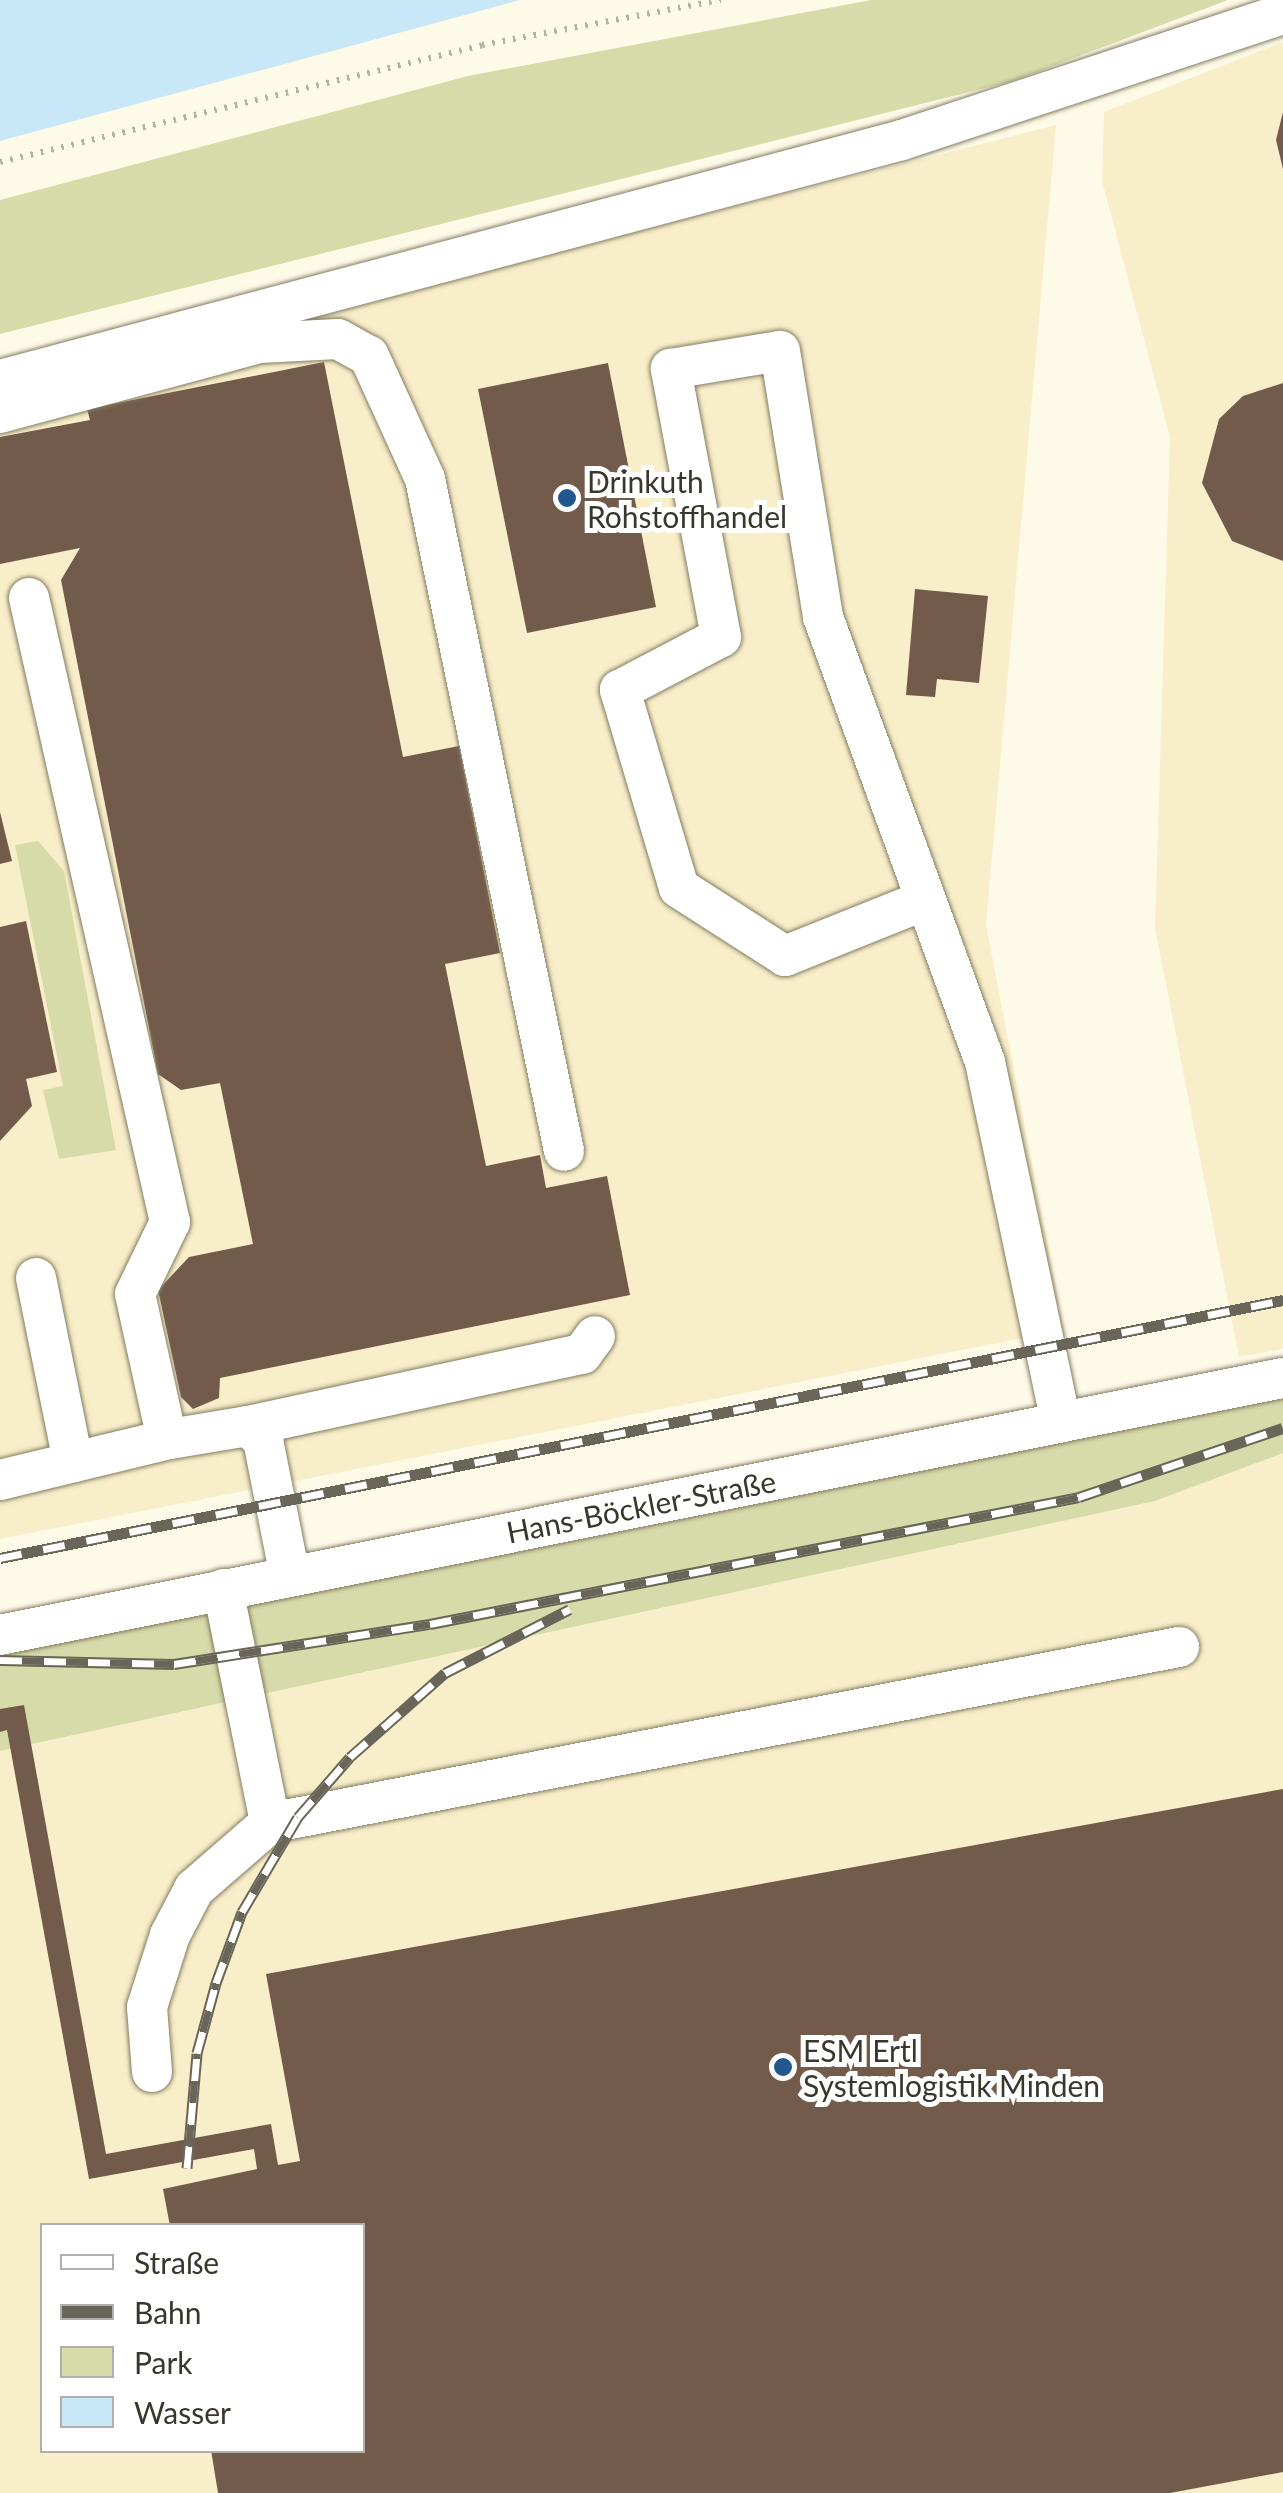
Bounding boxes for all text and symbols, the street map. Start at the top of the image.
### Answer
place label: Drinkuth Rohstoffhandel [587,463,787,534]
marker: Drinkuth Rohstoffhandel [556,487,578,509]
street label: Hans-Böckler-Straße [503,1462,779,1550]
place label: ESM Ertl Systemlogistik Minden [803,2032,1100,2102]
marker: ESM Ertl Systemlogistik Minden [772,2056,794,2078]
legend [40,2223,365,2453]
text: Straße [134,2244,219,2280]
text: Bahn [134,2294,202,2330]
text: Park [134,2344,193,2380]
text: Wasser [134,2394,231,2430]

